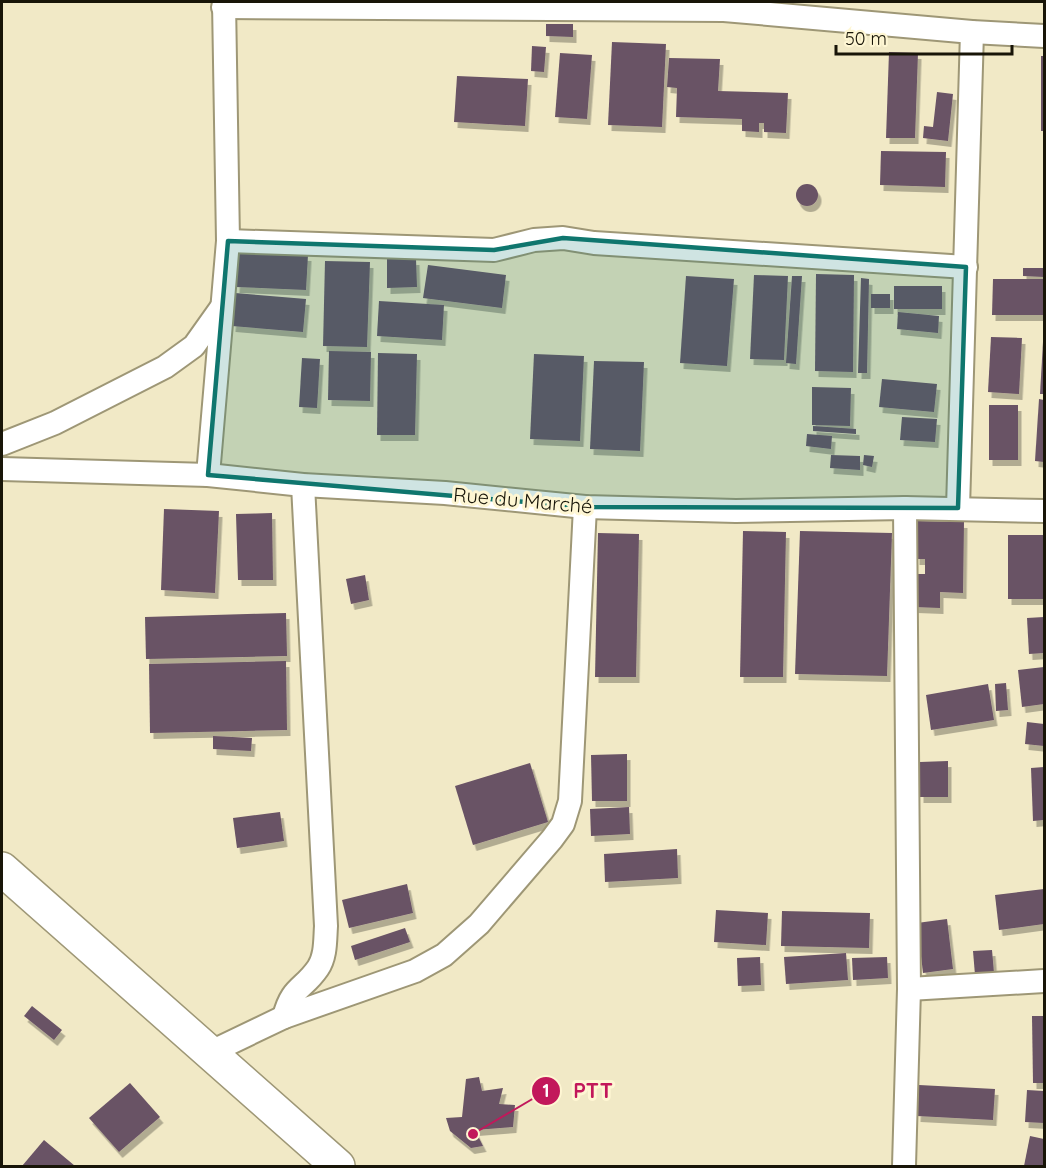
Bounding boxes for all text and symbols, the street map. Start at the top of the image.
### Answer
scale bar [836,18,1012,56]
text: 50 m [845,27,887,50]
street label: Rue du Marché [452,481,594,519]
callout: PTT [531,1071,625,1110]
text: PTT [573,1077,613,1103]
text: 1 [542,1079,550,1102]

